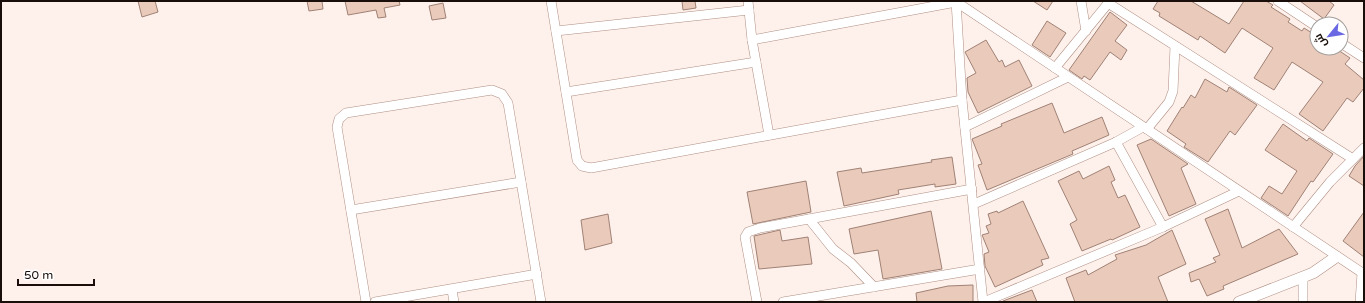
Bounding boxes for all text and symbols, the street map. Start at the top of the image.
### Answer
north arrow [1309,16,1349,56]
text: ش [1312,31,1330,50]
scale bar [18,261,94,287]
text: 50 m [24,268,53,282]

